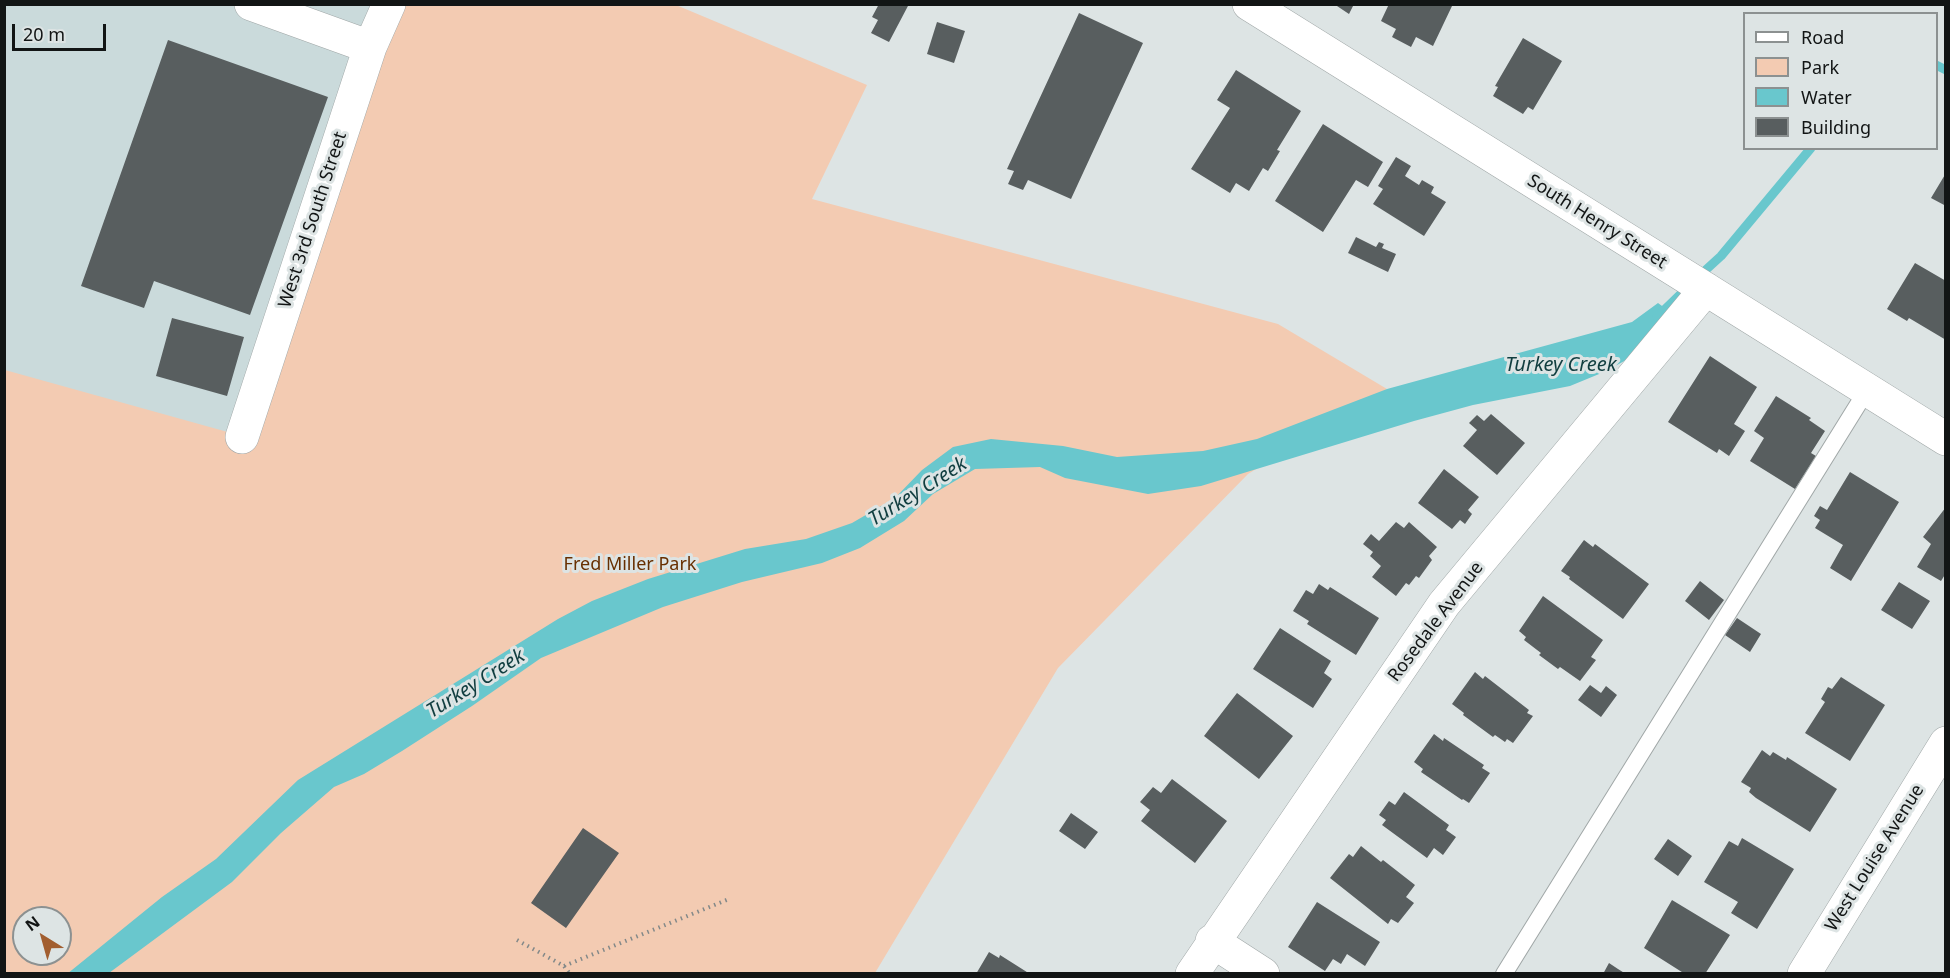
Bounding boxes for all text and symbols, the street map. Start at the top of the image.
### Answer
scale bar [15,12,110,50]
legend [1743,12,1938,150]
text: 20 m [23,22,65,46]
text: Road [1801,25,1844,49]
text: Park [1801,55,1839,79]
text: Water [1801,85,1852,109]
text: Building [1801,115,1871,139]
street label: West 3rd South Street [274,129,352,311]
street label: South Henry Street [1523,170,1671,274]
water label: Turkey Creek [1505,353,1617,377]
water label: Turkey Creek [864,452,972,532]
park label: Fred Miller Park [564,554,696,576]
street label: Rosedale Avenue [1384,558,1488,686]
water label: Turkey Creek [422,644,530,724]
street label: West Louise Avenue [1821,781,1929,935]
north arrow [12,906,72,966]
text: N [21,911,44,936]

